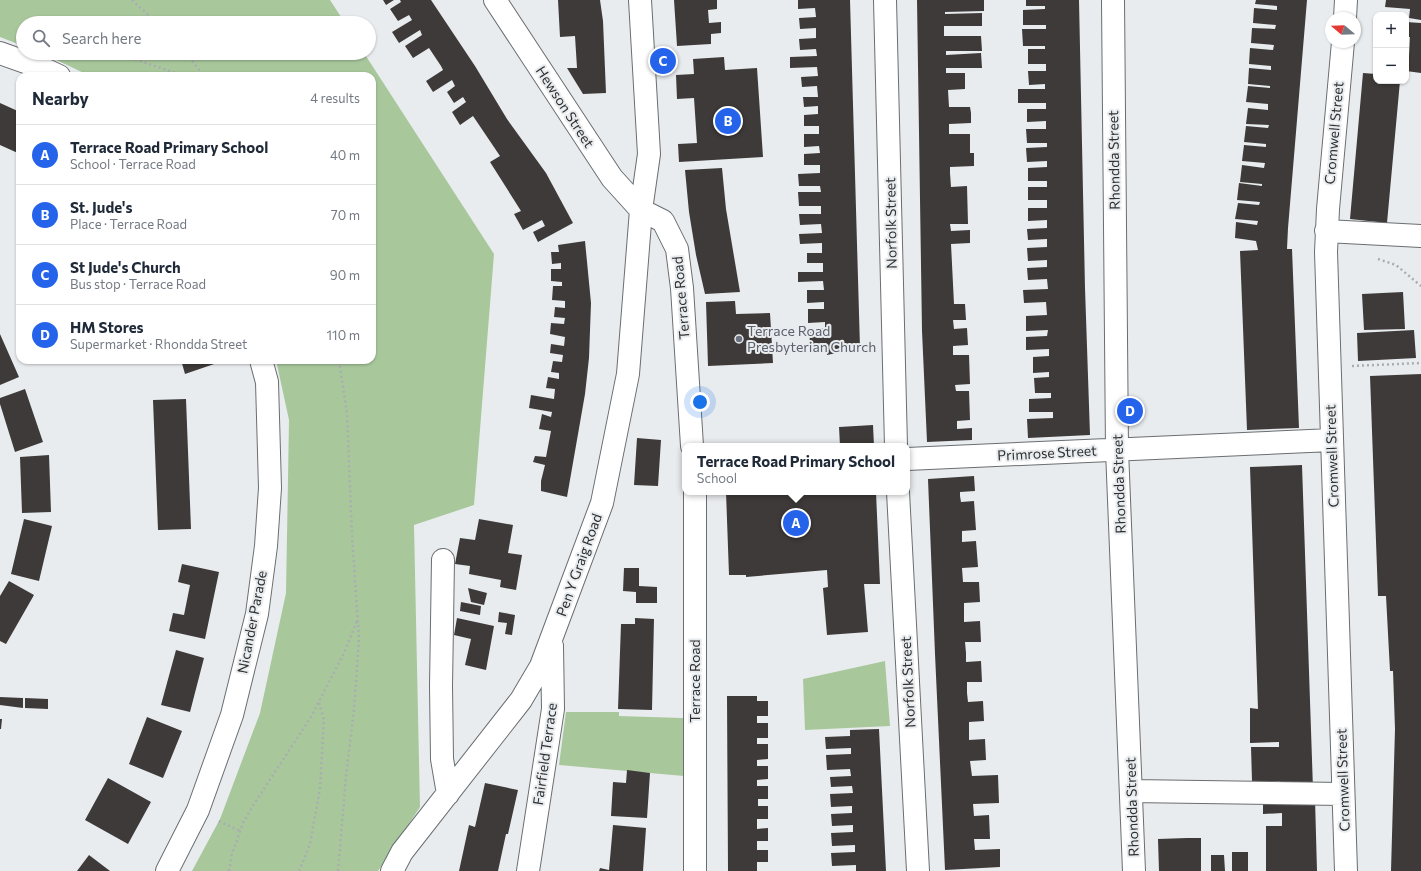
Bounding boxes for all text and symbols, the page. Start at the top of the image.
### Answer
north arrow [1325,12,1361,48]
map controls [1373,12,1409,84]
button: + [1373,12,1409,48]
search box [16,16,376,60]
icon: search [30,27,52,49]
text: Search here [62,29,141,47]
pin: C [650,46,676,76]
button: − [1373,48,1409,84]
street label: Hewson Street [533,63,598,151]
street label: Cromwell Street [1321,81,1346,185]
text: Nearby [32,88,89,109]
text: 4 results [310,90,360,106]
pin: B [715,106,741,136]
street label: Rhondda Street [1104,110,1123,210]
text: Terrace Road Primary School [70,138,268,156]
text: A [40,147,50,163]
text: 40 m [330,147,360,163]
text: School · Terrace Road [70,156,196,172]
street label: Norfolk Street [881,177,900,269]
text: St. Jude's [70,198,132,216]
text: B [41,207,49,223]
text: 70 m [331,207,360,223]
text: Place · Terrace Road [70,216,187,232]
street label: Terrace Road [668,256,693,340]
text: St Jude's Church [70,258,181,276]
text: C [41,267,49,283]
text: 90 m [330,267,360,283]
text: Bus stop · Terrace Road [70,276,206,292]
text: HM Stores [70,318,144,336]
place label: Terrace Road Presbyterian Church [747,322,876,355]
text: D [40,327,50,343]
text: 110 m [327,327,360,343]
marker: Terrace Road Presbyterian Church [734,334,744,344]
text: Supermarket · Rhondda Street [70,336,247,352]
your location [690,392,710,412]
pin: D [1117,396,1143,426]
street label: Cromwell Street [1321,404,1342,508]
street label: Rhondda Street [1108,434,1129,534]
street label: Primrose Street [997,441,1097,464]
popup [682,443,910,495]
text: Terrace Road Primary School [697,452,895,470]
text: School [697,470,737,486]
pin: A [783,508,809,538]
street label: Pen Y Graig Road [552,511,605,619]
street label: Nicander Parade [233,569,270,675]
street label: Norfolk Street [897,636,918,728]
street label: Terrace Road [686,639,703,723]
street label: Fairfield Terrace [529,702,560,806]
street label: Cromwell Street [1332,728,1353,832]
street label: Rhondda Street [1121,757,1142,857]

